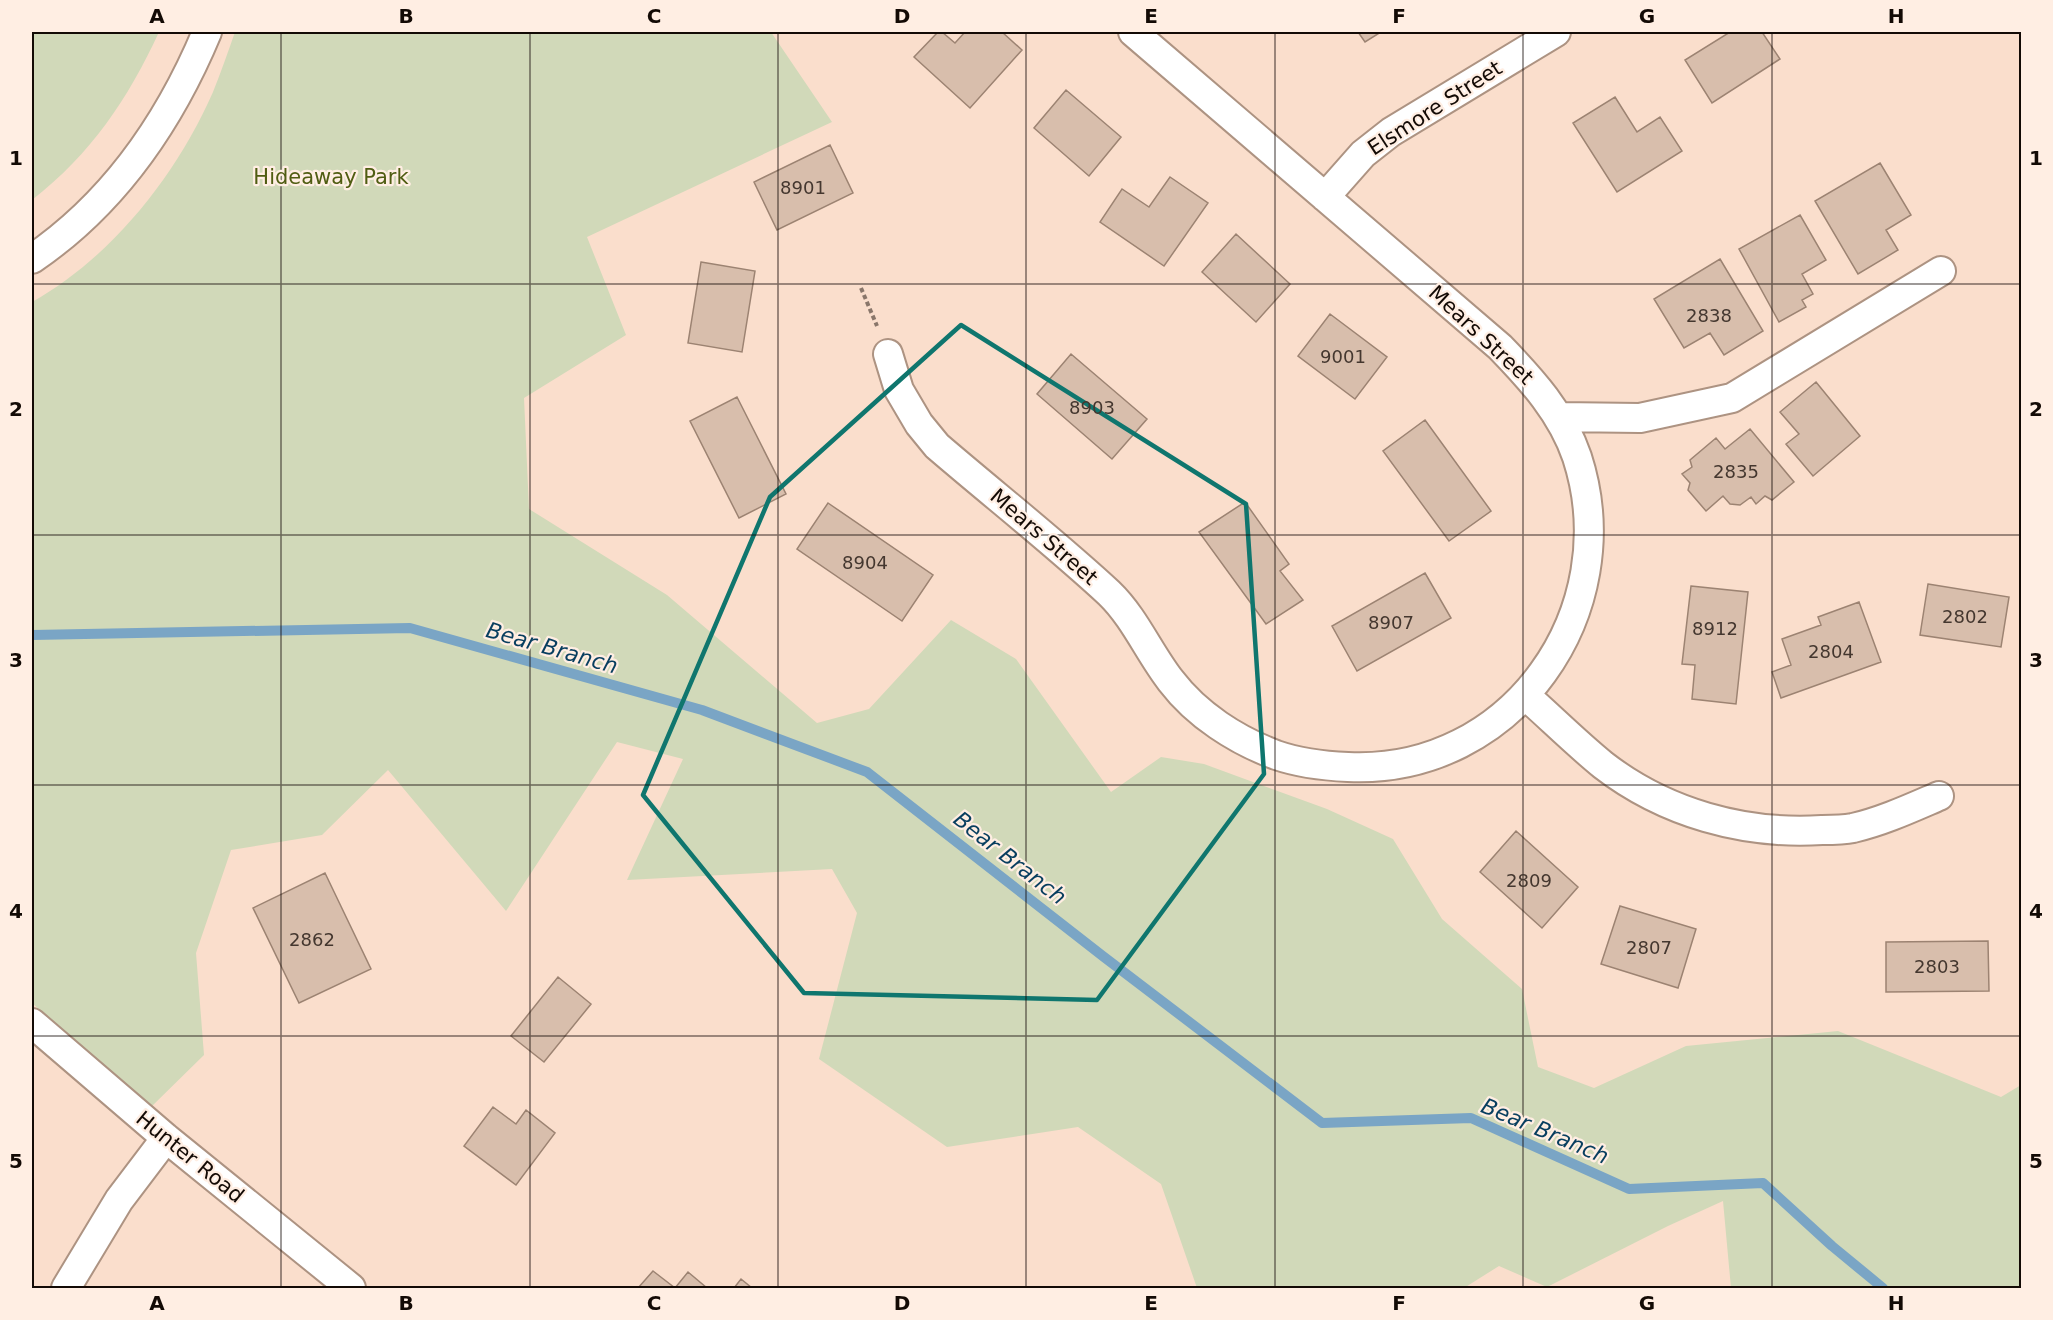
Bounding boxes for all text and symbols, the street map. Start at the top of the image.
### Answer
text: A [149,4,165,28]
text: B [398,4,414,28]
text: C [647,4,661,28]
text: D [894,4,910,28]
text: E [1144,4,1158,28]
text: F [1392,4,1406,28]
text: G [1639,4,1655,28]
text: H [1888,4,1904,28]
street label: Elsmore Street [1363,56,1507,160]
text: 1 [9,146,23,170]
text: 1 [2029,146,2043,170]
park label: Hideaway Park [253,165,409,189]
house number: 8901 [780,177,826,198]
street label: Mears Street [1424,281,1538,389]
house number: 2838 [1686,305,1732,326]
house number: 9001 [1320,346,1366,367]
text: 2 [9,397,23,421]
house number: 8903 [1069,397,1115,418]
text: 2 [2029,397,2043,421]
house number: 2835 [1713,461,1759,482]
street label: Mears Street [986,484,1102,590]
house number: 8904 [842,552,888,573]
house number: 2802 [1942,606,1988,627]
house number: 8907 [1368,612,1414,633]
water label: Bear Branch [483,617,621,679]
house number: 8912 [1692,618,1738,639]
house number: 2804 [1808,641,1854,662]
text: 3 [9,648,23,672]
text: 3 [2029,648,2043,672]
water label: Bear Branch [949,806,1071,910]
house number: 2809 [1506,870,1552,891]
text: 4 [9,899,23,923]
text: 4 [2029,899,2043,923]
house number: 2862 [289,929,335,950]
house number: 2807 [1626,937,1672,958]
house number: 2803 [1914,956,1960,977]
water label: Bear Branch [1478,1093,1612,1169]
street label: Hunter Road [131,1106,249,1208]
text: 5 [9,1149,23,1173]
text: 5 [2029,1149,2043,1173]
text: A [149,1291,165,1315]
text: B [398,1291,414,1315]
text: C [647,1291,661,1315]
text: D [894,1291,910,1315]
text: E [1144,1291,1158,1315]
text: F [1392,1291,1406,1315]
text: G [1639,1291,1655,1315]
text: H [1888,1291,1904,1315]

